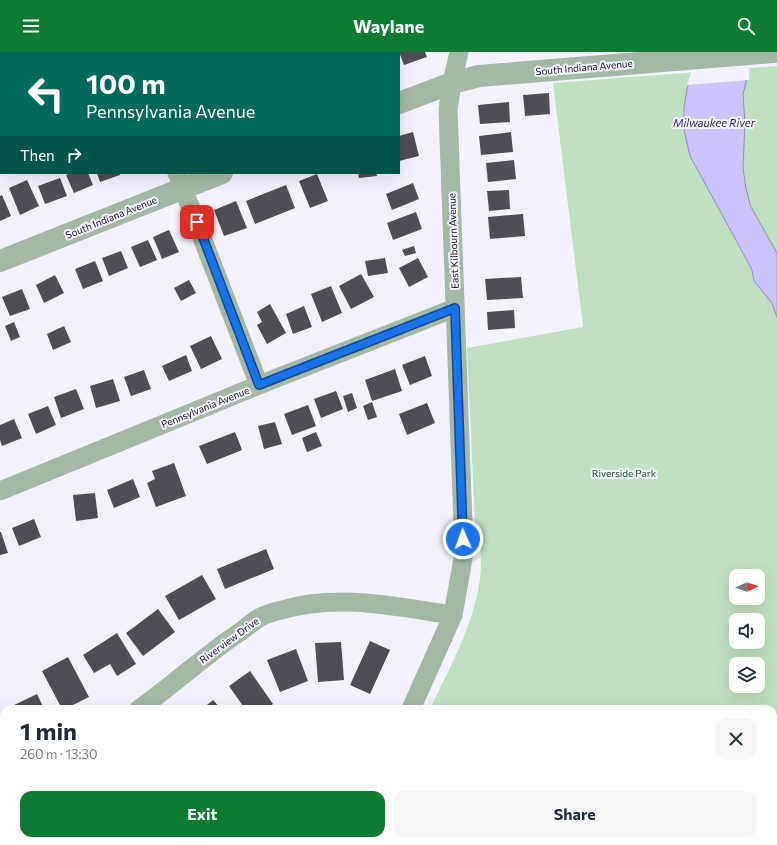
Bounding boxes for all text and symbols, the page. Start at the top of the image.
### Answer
icon: menu [20,15,42,37]
text: Waylane [353,15,424,37]
icon: search [735,15,757,37]
street label: South Indiana Avenue [535,57,633,77]
text: 100 m [86,66,166,100]
icon: left [20,68,72,120]
text: Pennsylvania Avenue [86,100,255,122]
water label: Milwaukee River [673,116,756,129]
icon: right [63,144,85,166]
text: Then [20,146,55,164]
street label: South Indiana Avenue [64,193,158,241]
street label: East Kilbourn Avenue [445,193,461,289]
pin [180,205,214,239]
icon: arrive [186,211,208,233]
street label: Pennsylvania Avenue [159,384,251,430]
park label: Riverside Park [592,467,657,479]
position arrow [442,518,484,560]
north arrow [729,569,765,605]
map controls [729,569,765,693]
button: sound [729,613,765,649]
street label: Riverview Drive [197,614,261,666]
button: layers [729,657,765,693]
text: 1 min [20,716,77,745]
button: close [715,718,757,760]
text: 260 m · 13:30 [20,746,97,762]
button: Exit [20,791,385,837]
button: Share [393,791,757,837]

